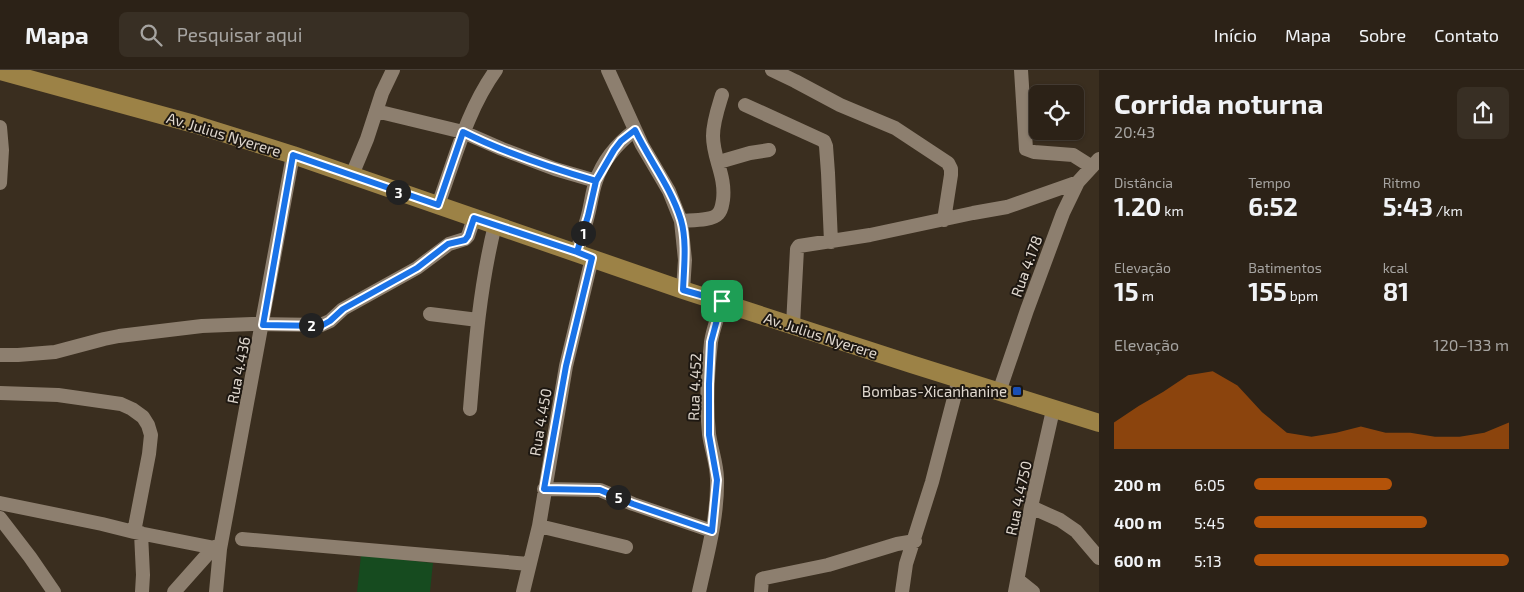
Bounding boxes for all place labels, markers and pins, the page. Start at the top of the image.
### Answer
pin: 3 [386,180,410,204]
pin: 1 [570,220,596,246]
pin [701,280,743,322]
pin: 2 [298,312,324,338]
place label: Bombas-Xicanhanine [862,382,1007,400]
marker: Bombas-Xicanhanine [1011,385,1023,397]
pin: 5 [606,484,630,510]

